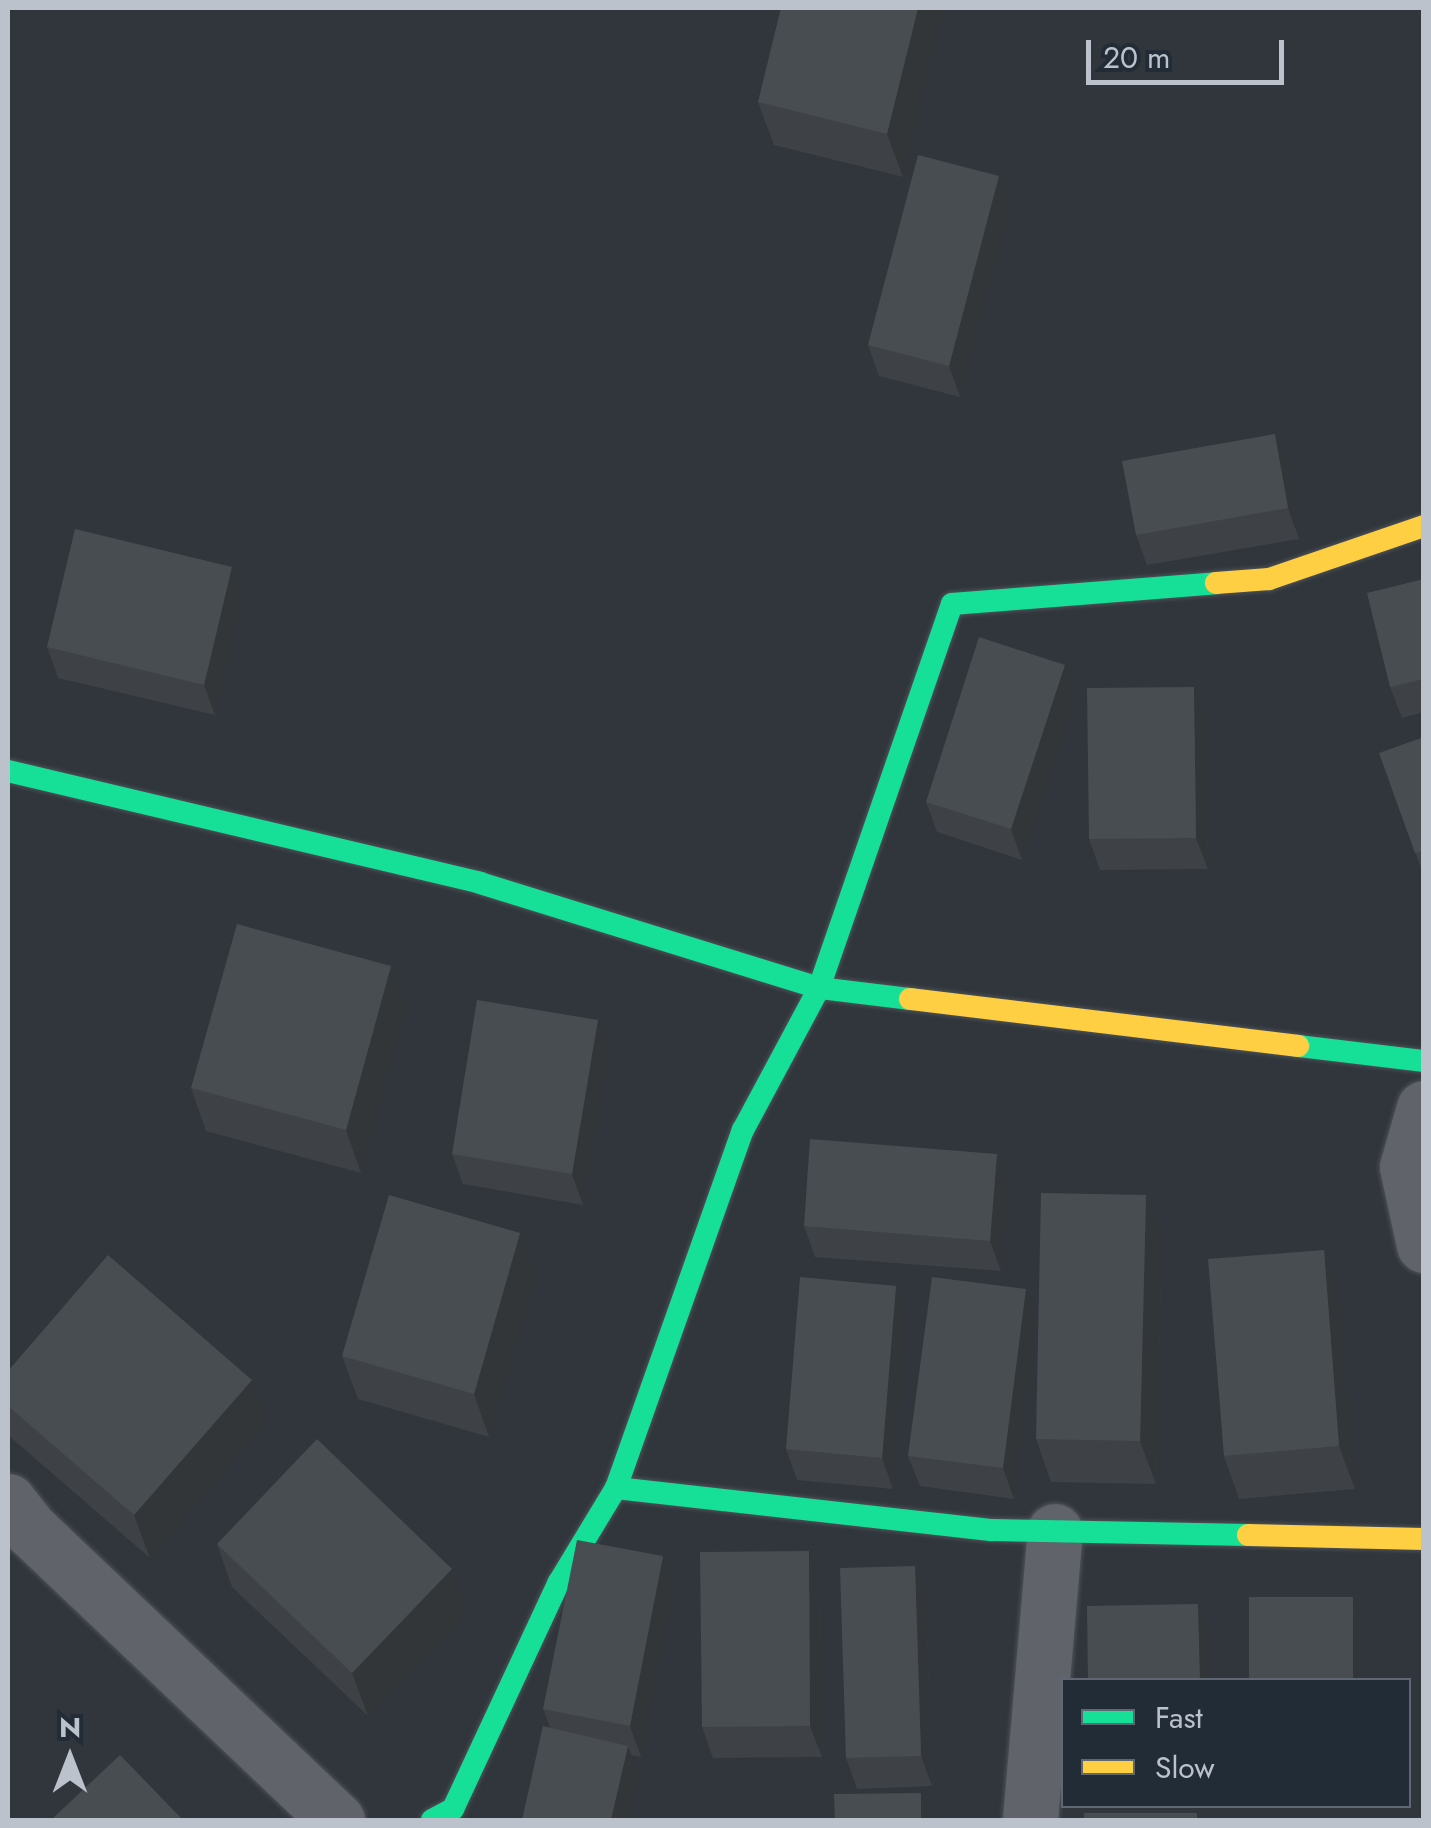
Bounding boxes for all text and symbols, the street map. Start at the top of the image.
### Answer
scale bar [1091,20,1288,82]
text: 20 m [1103,36,1170,79]
legend [1061,1678,1411,1808]
text: Fast [1155,1696,1203,1739]
text: N [59,1707,81,1748]
north arrow [20,1708,120,1808]
text: Slow [1155,1746,1215,1789]

